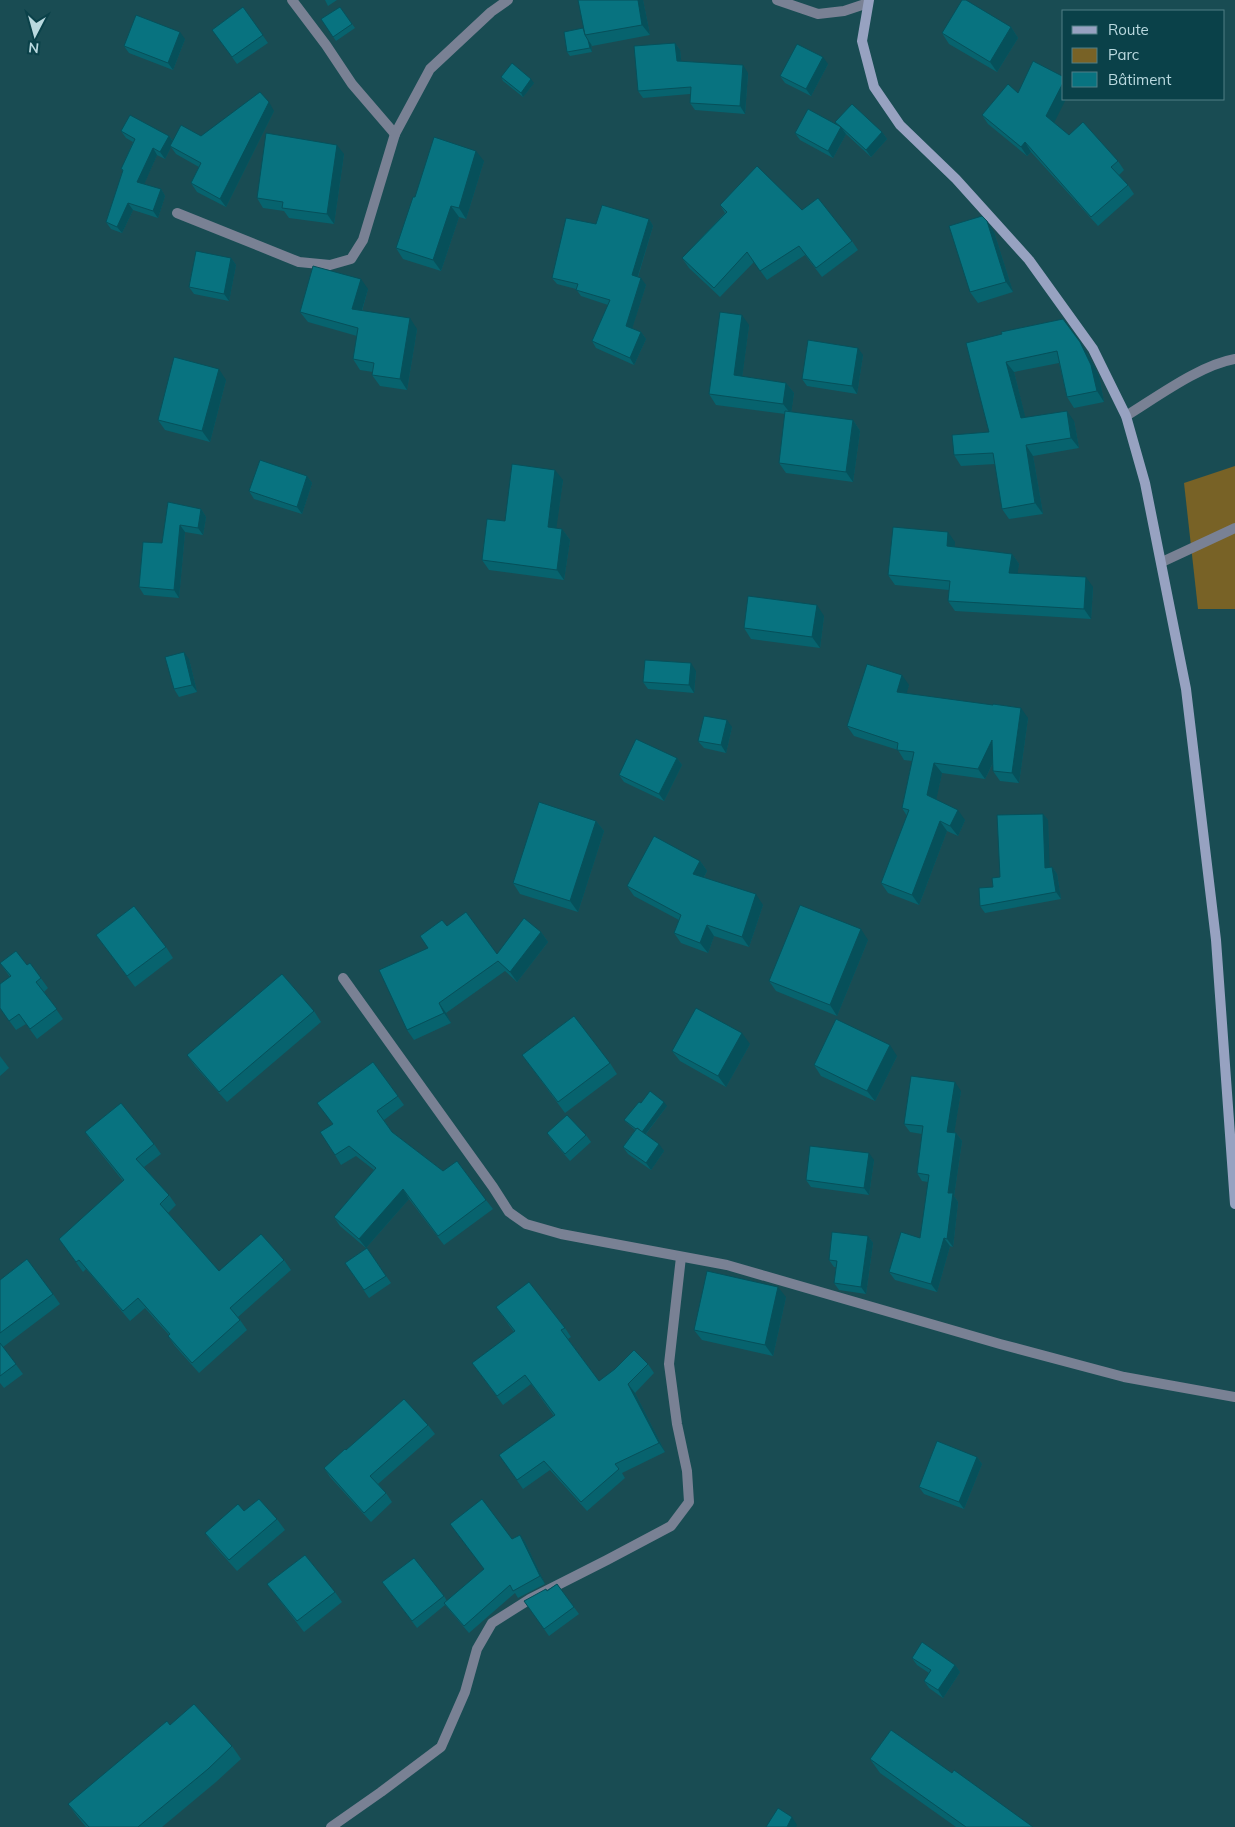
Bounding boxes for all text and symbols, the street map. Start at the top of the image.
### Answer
north arrow [10,10,60,60]
legend [1062,10,1225,100]
text: Route [1108,20,1149,39]
text: N [27,38,40,57]
text: Parc [1108,45,1139,64]
text: Bâtiment [1108,70,1171,89]

